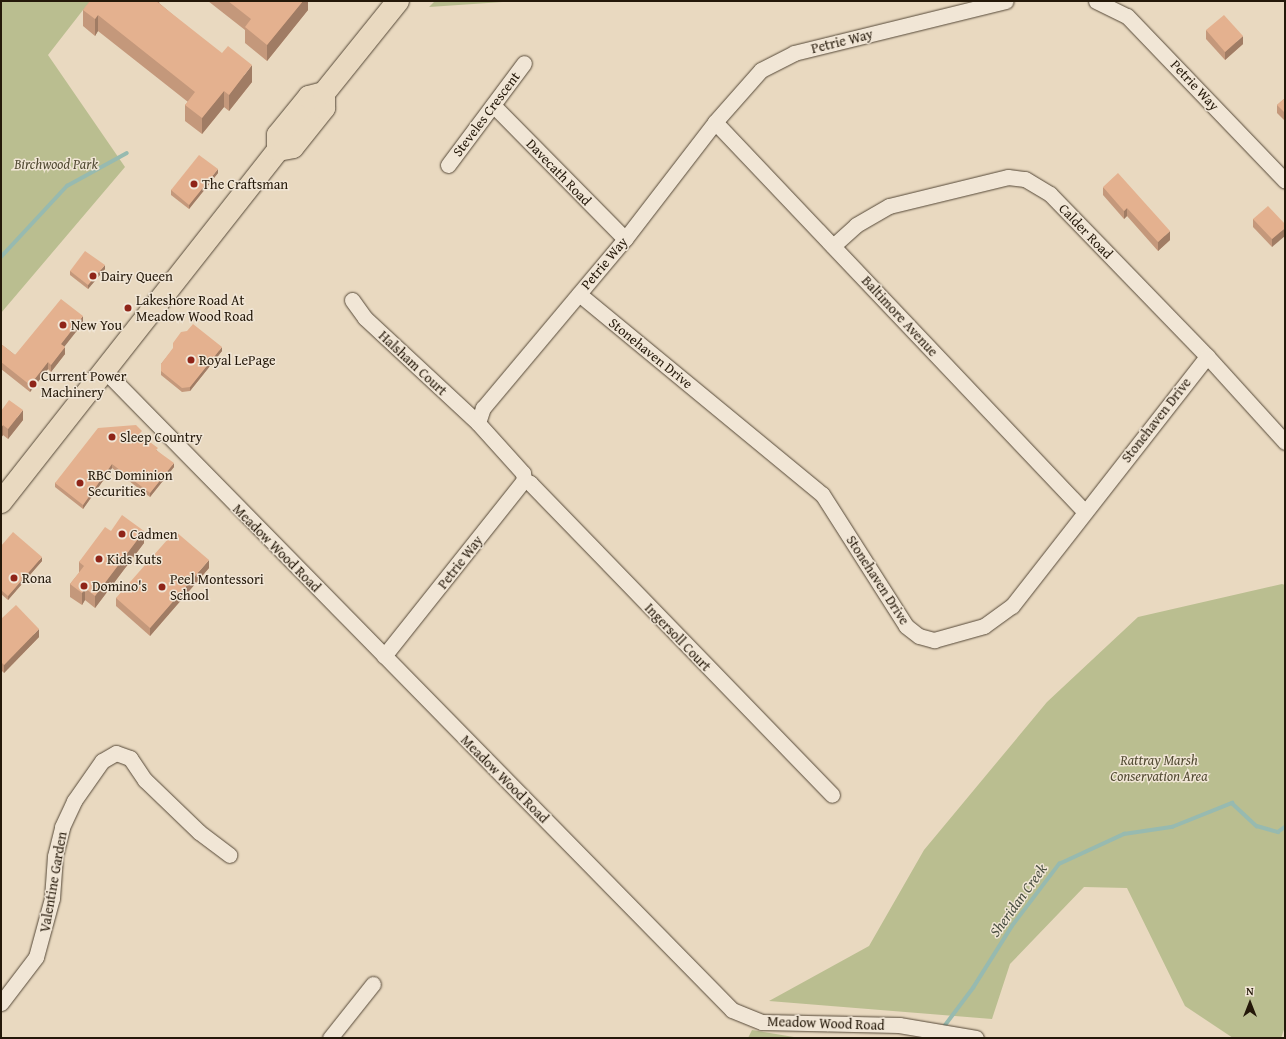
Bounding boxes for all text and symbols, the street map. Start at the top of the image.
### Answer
street label: Petrie Way [809,25,875,57]
street label: Petrie Way [1167,56,1223,114]
street label: Steveles Crescent [449,68,523,160]
street label: Davecath Road [523,135,595,209]
park label: Birchwood Park [14,156,98,172]
place label: The Craftsman [202,176,288,192]
marker: The Craftsman [189,179,199,189]
street label: Calder Road [1056,200,1116,262]
street label: Petrie Way [577,233,631,293]
place label: Dairy Queen [101,268,173,284]
marker: Dairy Queen [88,271,98,281]
street label: Baltimore Avenue [858,272,942,360]
place label: Lakeshore Road At Meadow Wood Road [136,292,254,324]
marker: Lakeshore Road At Meadow Wood Road [123,303,133,313]
street label: Stonehaven Drive [606,314,696,392]
place label: New You [71,317,122,333]
marker: New You [58,320,68,330]
street label: Halsham Court [375,327,451,399]
place label: Royal LePage [199,352,276,368]
marker: Royal LePage [186,355,196,365]
place label: Current Power Machinery [41,368,126,400]
street label: Stonehaven Drive [1118,374,1194,466]
marker: Current Power Machinery [28,379,38,389]
place label: Sleep Country [120,429,202,445]
marker: Sleep Country [107,432,117,442]
place label: RBC Dominion Securities [88,467,172,500]
marker: RBC Dominion Securities [75,478,85,488]
street label: Meadow Wood Road [229,500,325,596]
place label: Cadmen [130,526,178,542]
marker: Cadmen [117,529,127,539]
street label: Petrie Way [434,532,486,592]
street label: Stonehaven Drive [843,532,913,628]
place label: Kids Kuts [107,551,162,567]
marker: Kids Kuts [94,554,104,564]
place label: Rona [22,570,52,586]
place label: Peel Montessori School [170,571,264,604]
marker: Rona [9,573,19,583]
place label: Domino's [92,578,147,594]
marker: Domino's [79,581,89,591]
marker: Peel Montessori School [157,582,167,592]
street label: Ingersoll Court [641,599,715,675]
street label: Meadow Wood Road [457,731,553,827]
park label: Rattray Marsh Conservation Area [1110,752,1208,784]
street label: Valentine Garden [36,830,70,934]
water label: Sheridan Creek [985,860,1051,940]
north arrow [1230,983,1270,1023]
text: N [1246,983,1254,999]
street label: Meadow Wood Road [767,1013,885,1033]

